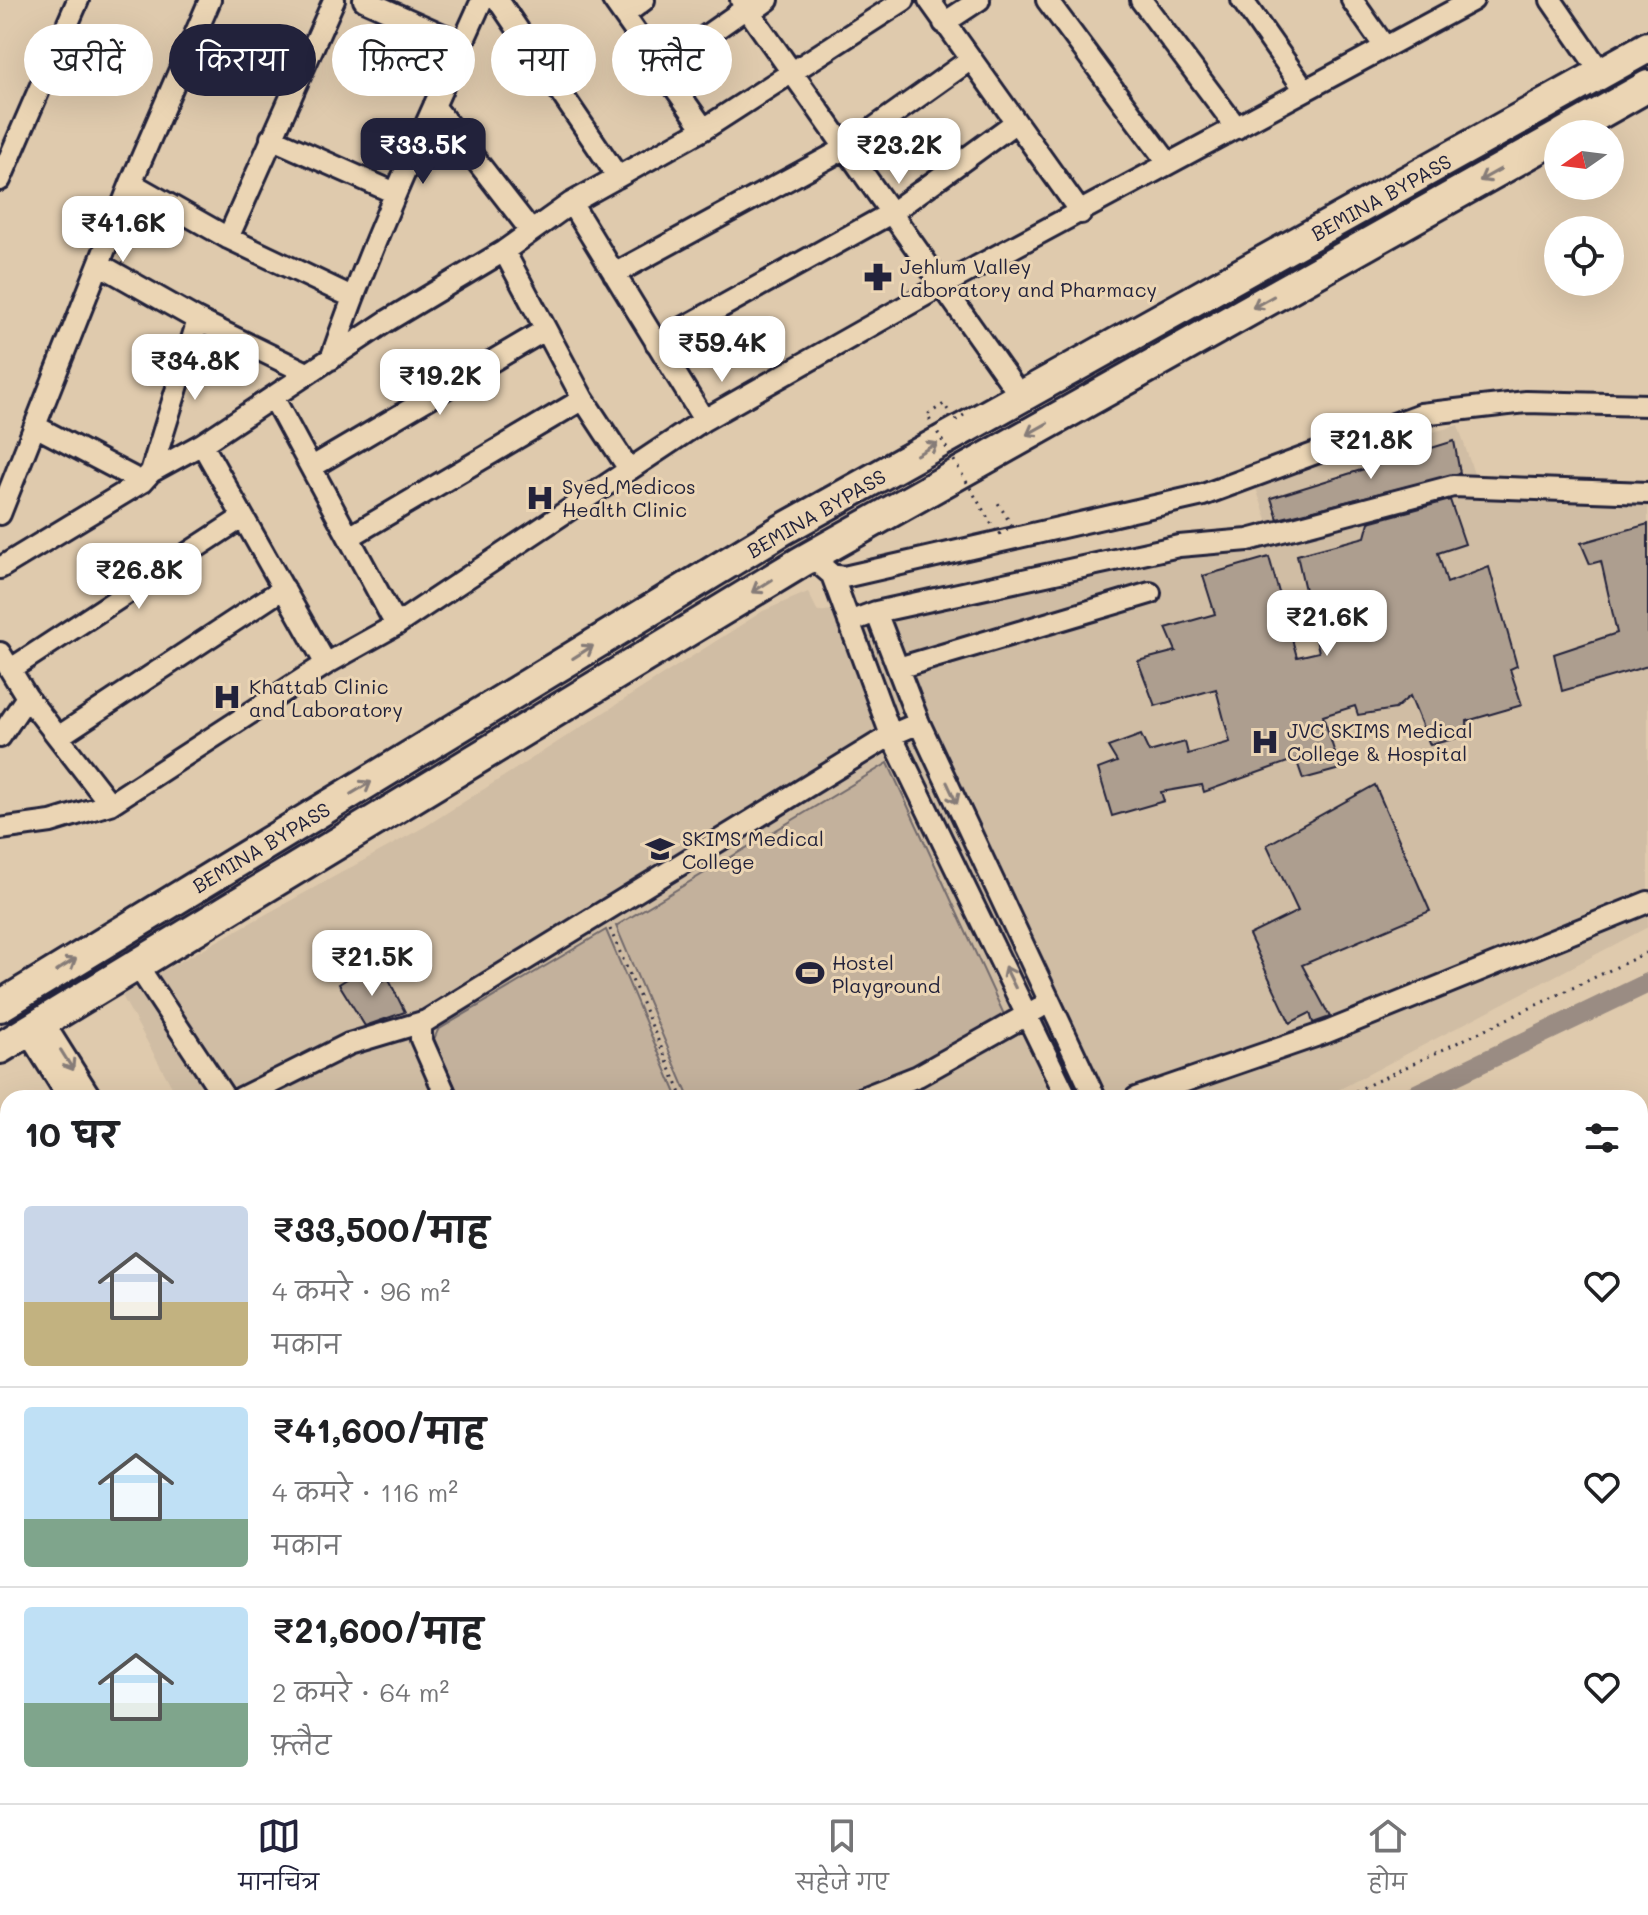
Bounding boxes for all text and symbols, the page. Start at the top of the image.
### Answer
chip: खरीदें [24,24,153,96]
chip: किराया [169,24,316,96]
chip: फ़िल्टर [332,24,475,96]
chip: नया [491,24,596,96]
chip: फ़्लैट [612,24,732,96]
pin: ₹33.5K [358,118,488,186]
pin: ₹23.2K [834,118,964,186]
north arrow [1544,120,1624,200]
map controls [1544,120,1624,296]
text: ₹33.5K [379,127,467,161]
text: ₹23.2K [856,127,943,161]
street label: BEMINA BYPASS [1306,148,1456,246]
one-way arrow [1479,167,1502,183]
pin: ₹41.6K [58,196,188,264]
text: ₹41.6K [80,205,166,239]
button: locate [1544,216,1624,296]
place label: Jehlum Valley Laboratory and Pharmacy [900,253,1157,302]
pharmacy icon: Jehlum Valley Laboratory and Pharmacy [863,262,893,292]
one-way arrow [1252,294,1275,310]
pin: ₹59.4K [657,316,787,384]
text: ₹59.4K [677,325,767,359]
pin: ₹34.8K [130,334,260,402]
text: ₹34.8K [150,343,240,377]
pin: ₹19.2K [375,349,505,417]
text: ₹19.2K [398,358,482,392]
pin: ₹21.8K [1306,413,1436,481]
one-way arrow [1025,422,1049,438]
text: ₹21.8K [1329,422,1413,456]
one-way arrow [915,441,939,456]
street label: BEMINA BYPASS [742,463,890,563]
place label: Syed Medicos Health Clinic [562,473,696,522]
hospital icon: Syed Medicos Health Clinic [525,483,555,513]
pin: ₹26.8K [74,543,204,611]
text: ₹26.8K [95,552,183,586]
one-way arrow [751,579,774,595]
pin: ₹21.6K [1262,590,1392,658]
text: ₹21.6K [1285,599,1369,633]
one-way arrow [571,644,594,660]
place label: Khattab Clinic and Laboratory [249,673,403,722]
hospital icon: Khattab Clinic and Laboratory [212,682,242,712]
place label: JVC SKIMS Medical College & Hospital [1287,717,1473,766]
hospital icon: JVC SKIMS Medical College & Hospital [1250,727,1280,757]
one-way arrow [349,779,372,795]
one-way arrow [945,781,960,805]
street label: BEMINA BYPASS [187,796,335,898]
place label: SKIMS Medical College [682,825,824,874]
school or university icon: SKIMS Medical College [645,834,675,864]
pin: ₹21.5K [307,930,437,998]
text: ₹21.5K [330,939,414,973]
place label: Hostel Playground [832,949,940,998]
one-way arrow [54,957,77,973]
sports icon: Hostel Playground [795,958,825,988]
one-way arrow [1002,965,1017,989]
one-way arrow [59,1048,75,1071]
text: 10 घर [24,1111,118,1156]
icon: filters [1580,1116,1624,1160]
text: ₹33,500/माह [272,1206,489,1251]
icon: home [88,1238,184,1334]
icon: heart [1580,1264,1624,1308]
text: 4 कमरे · 96 m² [272,1274,450,1308]
text: मकान [272,1327,341,1361]
text: ₹41,600/माह [272,1407,486,1452]
icon: home [88,1439,184,1535]
icon: heart [1580,1465,1624,1509]
text: 4 कमरे · 116 m² [272,1475,458,1509]
text: मकान [272,1528,341,1562]
text: ₹21,600/माह [272,1607,483,1652]
icon: home [88,1639,184,1735]
icon: heart [1580,1665,1624,1709]
text: 2 कमरे · 64 m² [272,1675,449,1709]
text: फ़्लैट [272,1728,331,1762]
tab: मानचित्र [238,1814,319,1907]
tab: सहेजे गए [796,1814,889,1907]
tab: होम [1366,1814,1410,1907]

